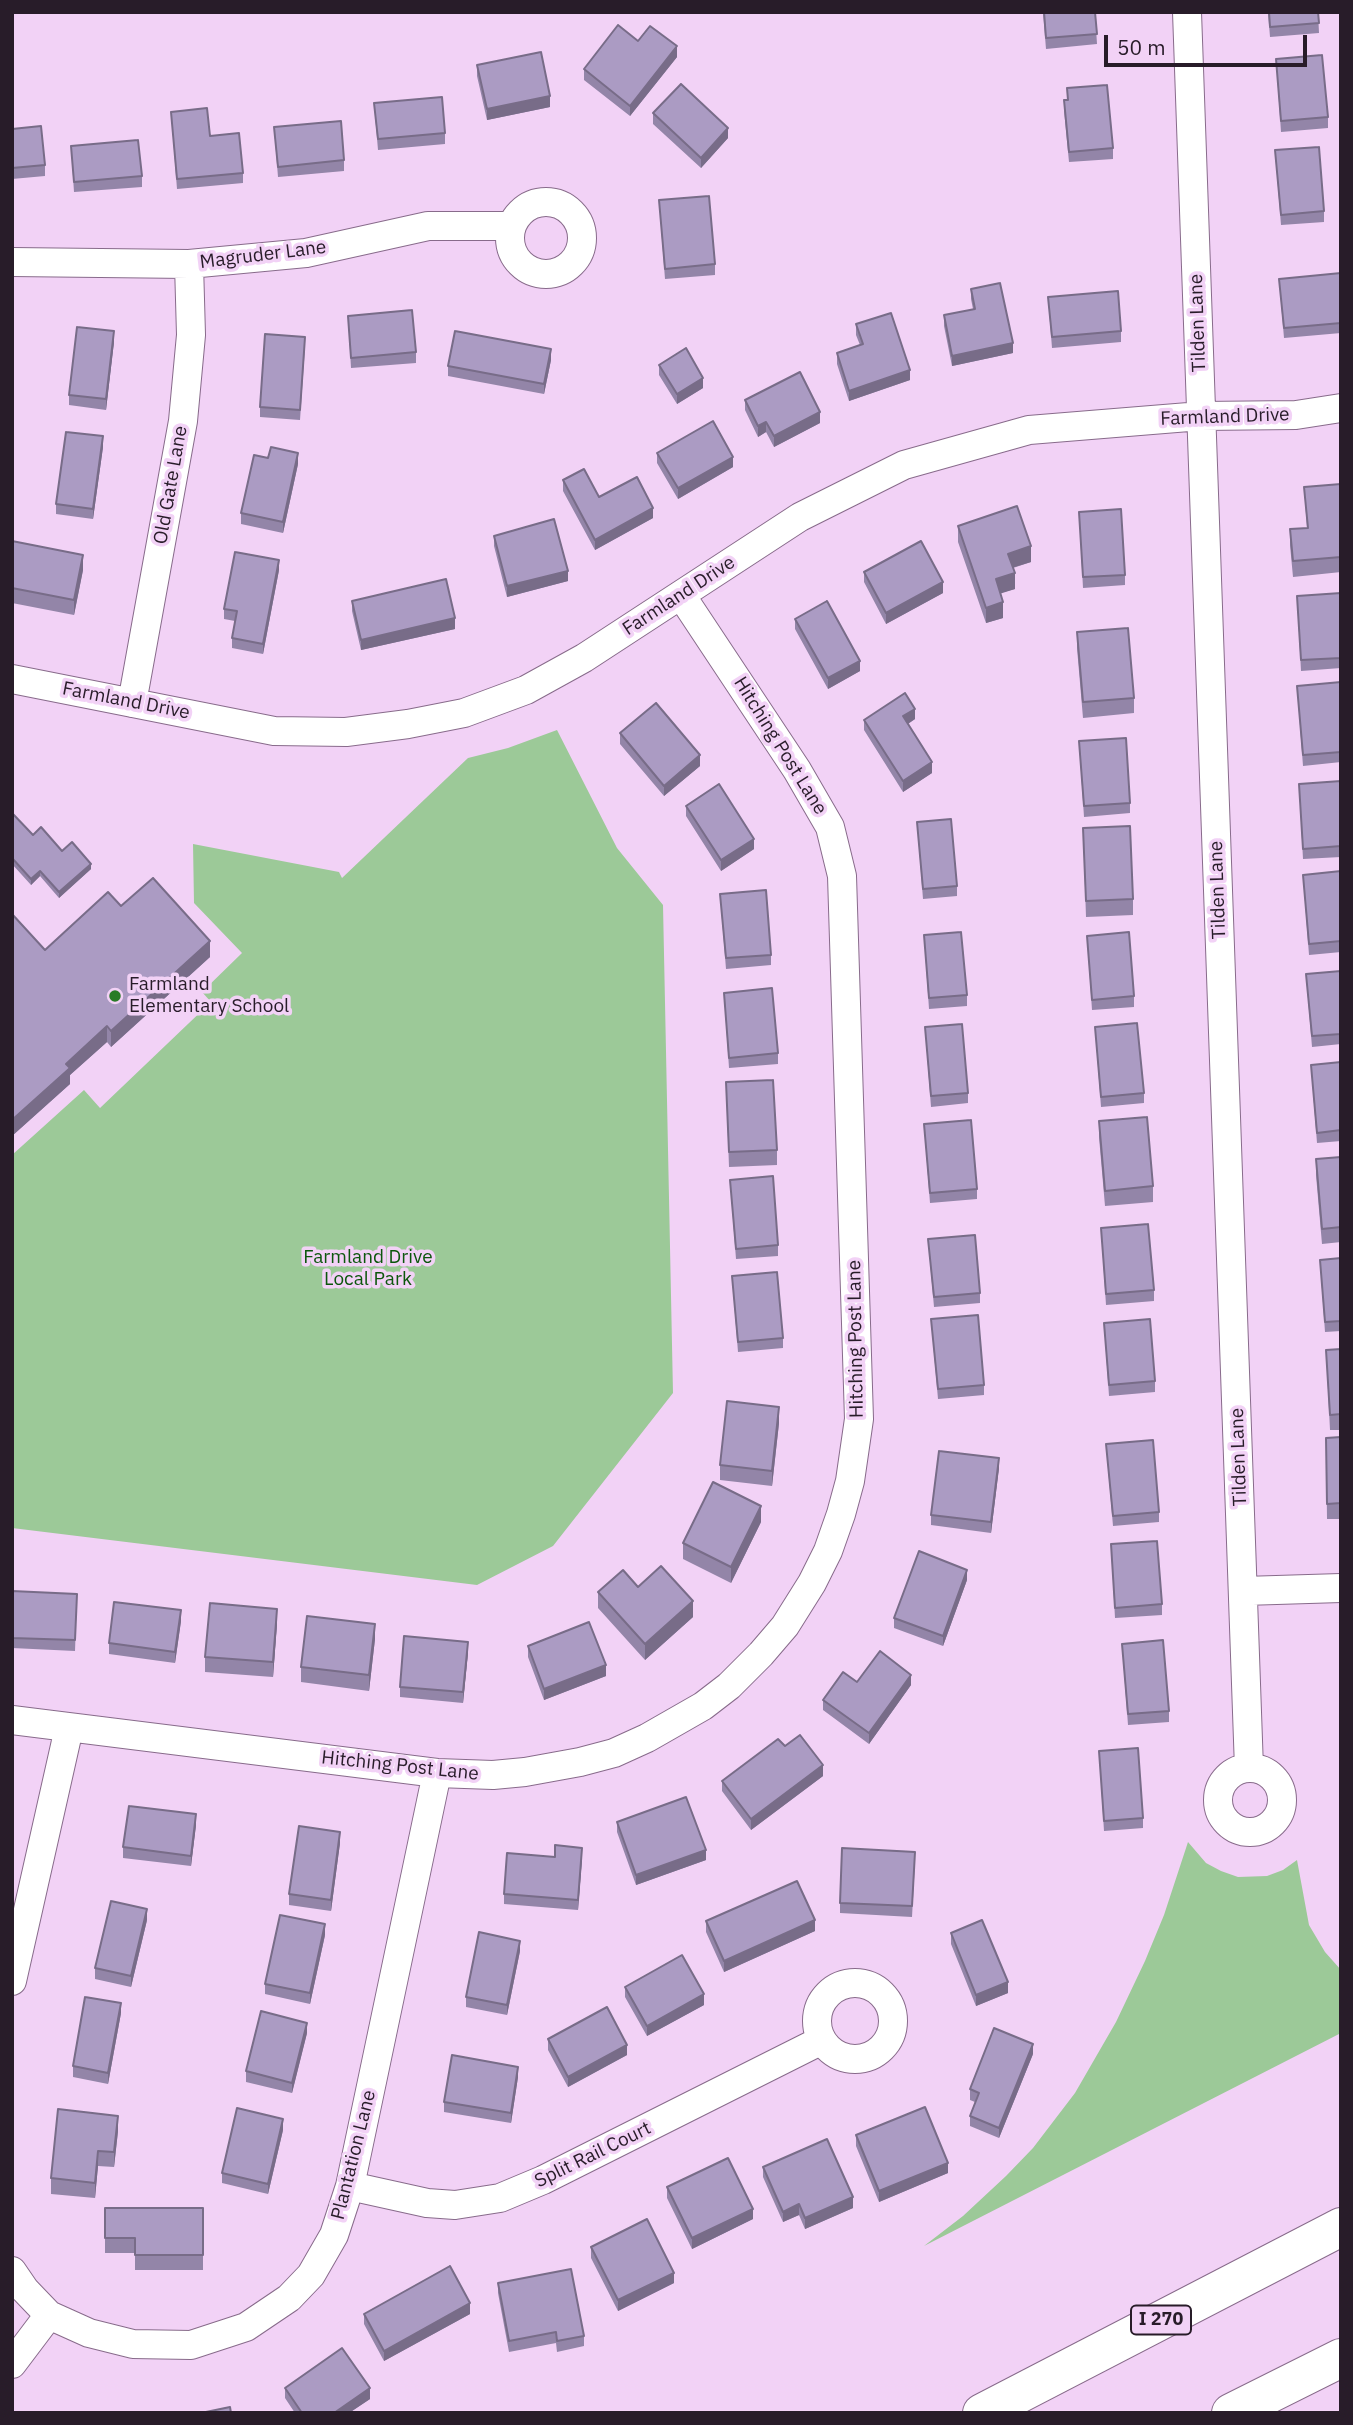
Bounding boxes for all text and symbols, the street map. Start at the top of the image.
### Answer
scale bar [1108,21,1311,65]
text: 50 m [1117,33,1166,61]
street label: Magruder Lane [199,236,327,274]
street label: Tilden Lane [1185,273,1211,373]
street label: Farmland Drive [1160,403,1290,431]
street label: Old Gate Lane [149,424,193,546]
street label: Farmland Drive [619,551,739,641]
street label: Hitching Post Lane [728,673,832,819]
street label: Farmland Drive [60,677,192,725]
street label: Tilden Lane [1205,840,1231,940]
place label: Farmland Elementary School [129,974,289,1018]
marker: Farmland Elementary School [107,988,123,1004]
park label: Farmland Drive Local Park [303,1247,433,1291]
street label: Hitching Post Lane [843,1260,869,1418]
street label: Tilden Lane [1226,1407,1252,1507]
street label: Hitching Post Lane [320,1746,480,1786]
street label: Plantation Lane [327,2088,381,2222]
street label: Split Rail Court [531,2117,655,2193]
road number: I 270 [1131,2306,1191,2334]

